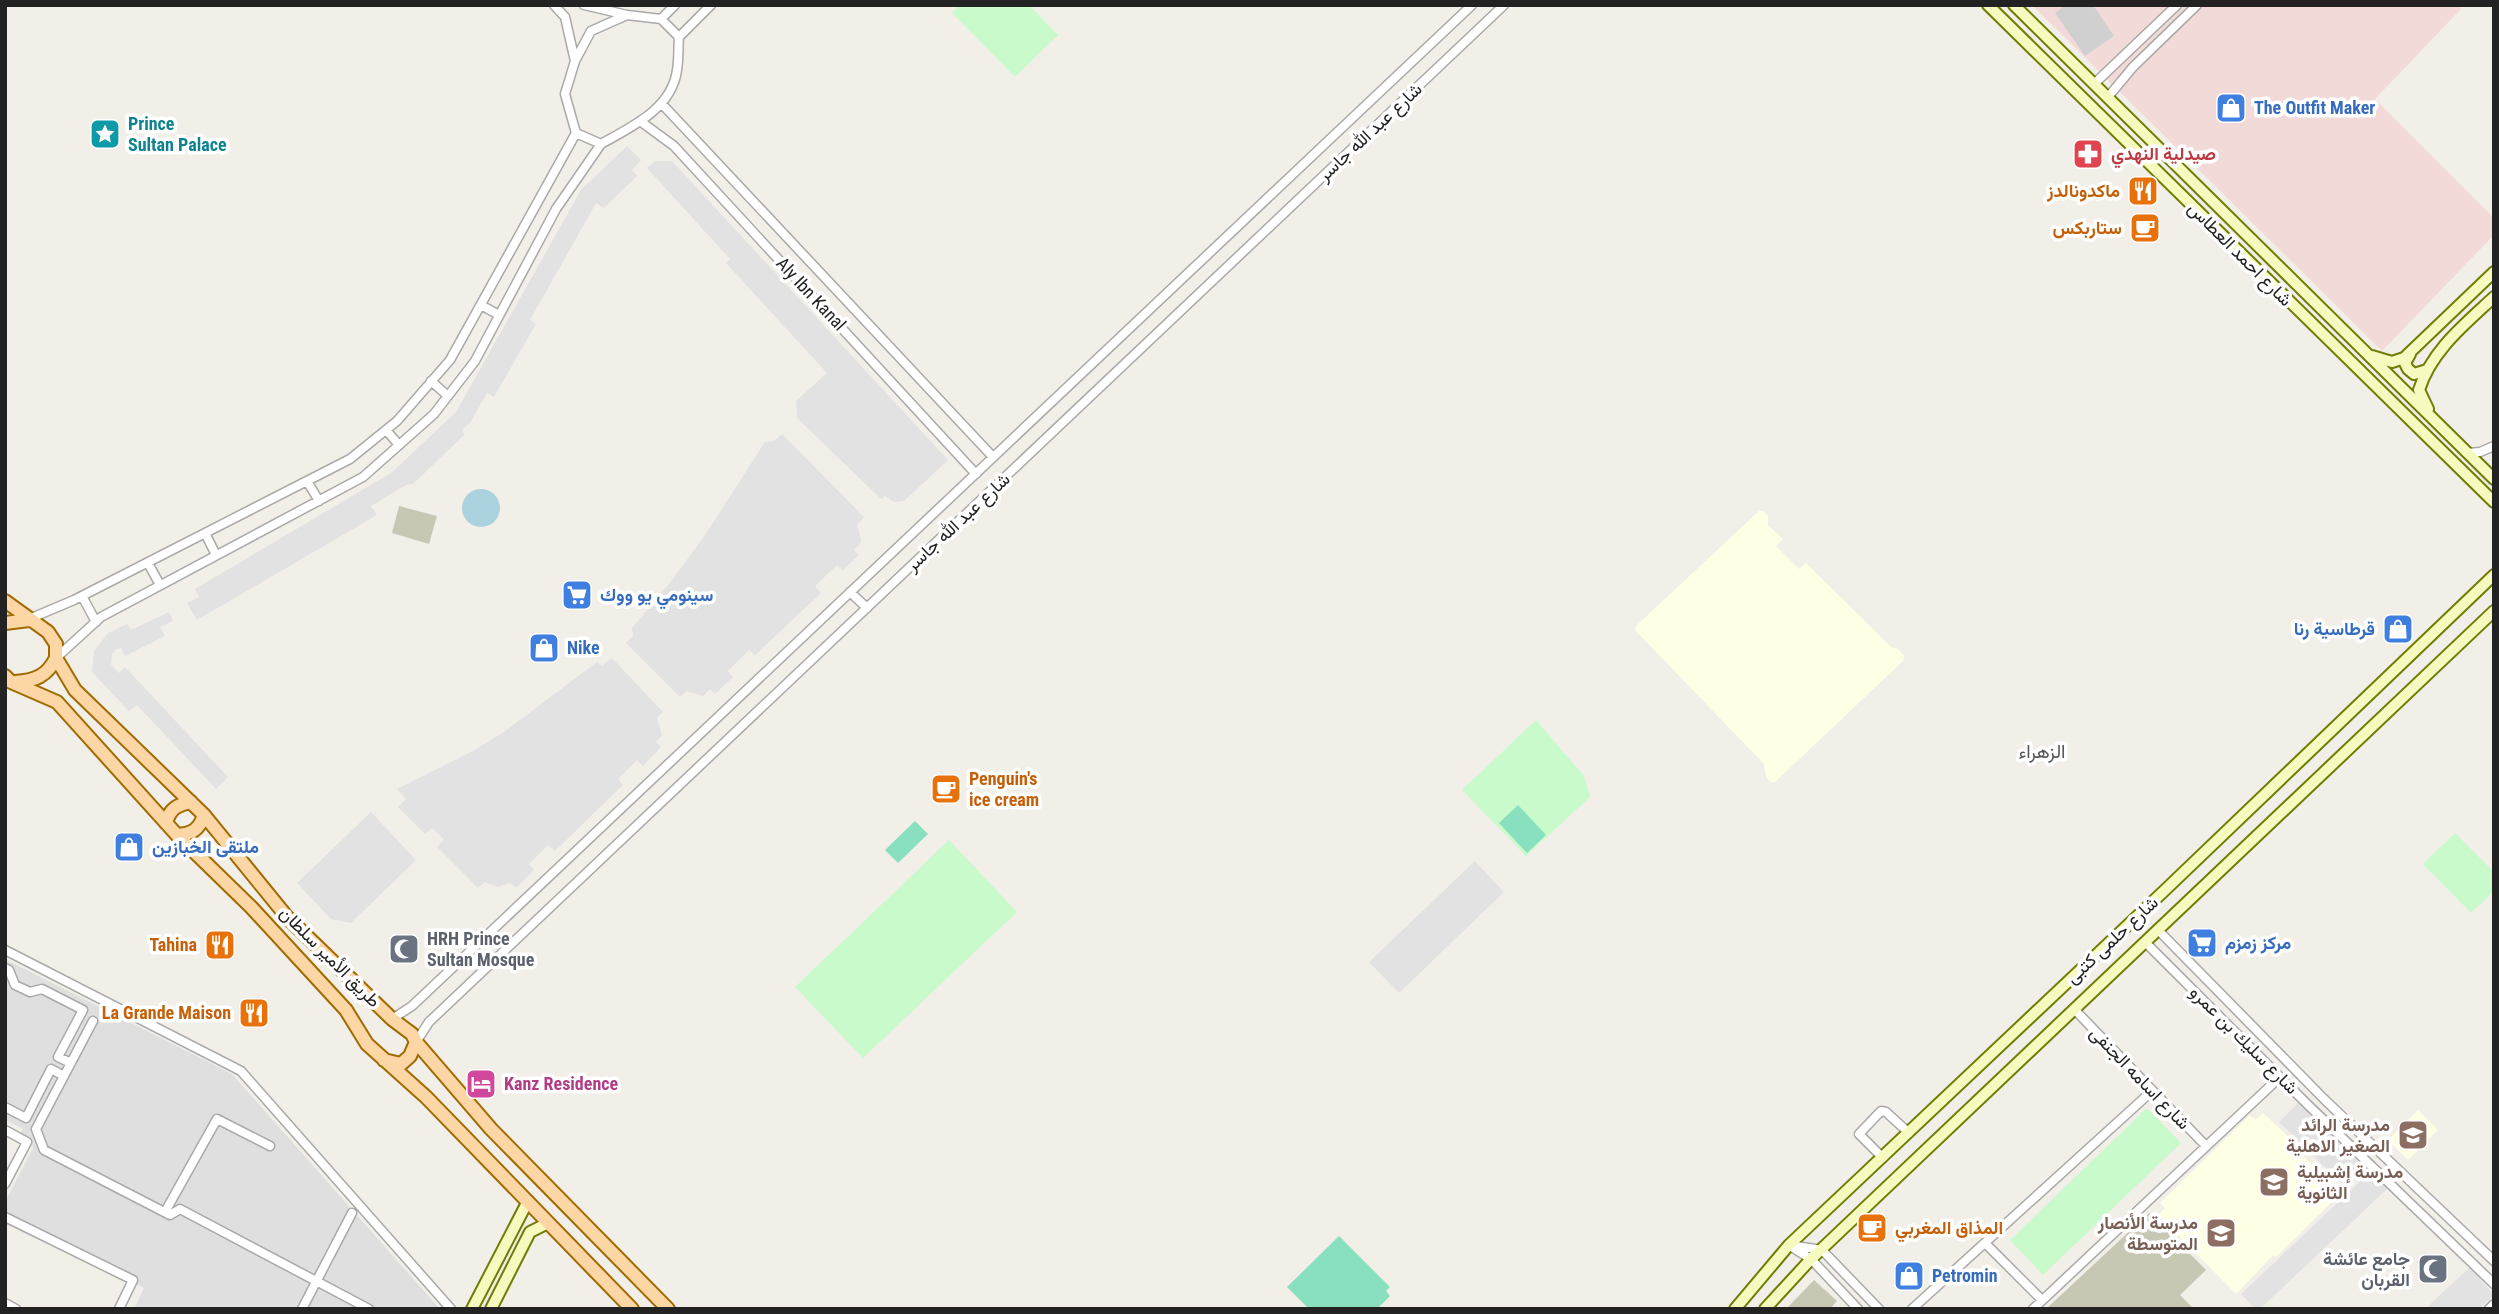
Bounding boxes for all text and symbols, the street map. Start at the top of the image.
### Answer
street label: شارع عبد الله جاسر [1313,78,1427,187]
shop icon: The Outfit Maker [2214,91,2248,125]
place label: The Outfit Maker [2254,97,2375,118]
place label: Prince Sultan Palace [128,113,227,155]
place icon: Prince Sultan Palace [88,117,122,151]
pharmacy icon: صيدلية النهدي [2071,137,2105,171]
place label: صيدلية النهدي [2111,143,2216,169]
restaurant icon: ماكدونالدز [2126,174,2160,208]
place label: ماكدونالدز [2046,180,2120,202]
street label: شارع احمد العطاس [2183,197,2297,311]
cafe icon: ستاربكس [2128,211,2162,245]
place label: ستاربكس [2053,217,2122,239]
street label: Aly Ibn Kanal [772,253,851,335]
street label: شارع عبد الله جاسر [901,468,1015,577]
supermarket icon: سينومي يو ووك [560,578,594,612]
place label: سينومي يو ووك [600,584,713,610]
shop icon: قرطاسية رنا [2381,612,2415,646]
place label: قرطاسية رنا [2294,618,2375,640]
shop icon: Nike [527,631,561,665]
place label: Nike [567,637,600,658]
district label: الزهراء [2018,740,2066,763]
place label: Penguin's ice cream [969,768,1039,810]
cafe icon: Penguin's ice cream [929,772,963,806]
shop icon: ملتقى الخبازين [112,830,146,864]
place label: ملتقى الخبازين [152,836,259,858]
street label: شارع حلمى كتبى [2061,892,2164,989]
street label: طريق الأمير سلطان [275,902,385,1012]
supermarket icon: مركز زمزم [2185,926,2219,960]
restaurant icon: Tahina [203,928,237,962]
place label: HRH Prince Sultan Mosque [427,928,535,970]
mosque icon: HRH Prince Sultan Mosque [387,932,421,966]
place label: مركز زمزم [2225,932,2292,955]
place label: Tahina [149,934,197,955]
street label: شارع سليك بن عمرو [2185,981,2303,1099]
restaurant icon: La Grande Maison [237,996,271,1030]
place label: La Grande Maison [102,1002,231,1023]
street label: شارع اسامه الجنفى [2085,1022,2195,1135]
hotel icon: Kanz Residence [464,1067,498,1101]
place label: Kanz Residence [504,1073,619,1094]
place label: مدرسة الرائد الصغير الاهلية [2286,1114,2390,1157]
school or university icon: مدرسة الرائد الصغير الاهلية [2396,1118,2430,1152]
place label: مدرسة إشبيلية الثانوية [2297,1161,2404,1204]
school or university icon: مدرسة إشبيلية الثانوية [2257,1165,2291,1199]
cafe icon: المذاق المغربي [1855,1211,1889,1245]
place label: مدرسة الأنصار المتوسطة [2097,1212,2198,1255]
school or university icon: مدرسة الأنصار المتوسطة [2204,1216,2238,1250]
place label: المذاق المغربي [1895,1217,2003,1243]
place label: جامع عائشة القربان [2323,1248,2410,1291]
mosque icon: جامع عائشة القربان [2416,1252,2450,1286]
shop icon: Petromin [1892,1259,1926,1293]
place label: Petromin [1932,1265,1998,1286]

